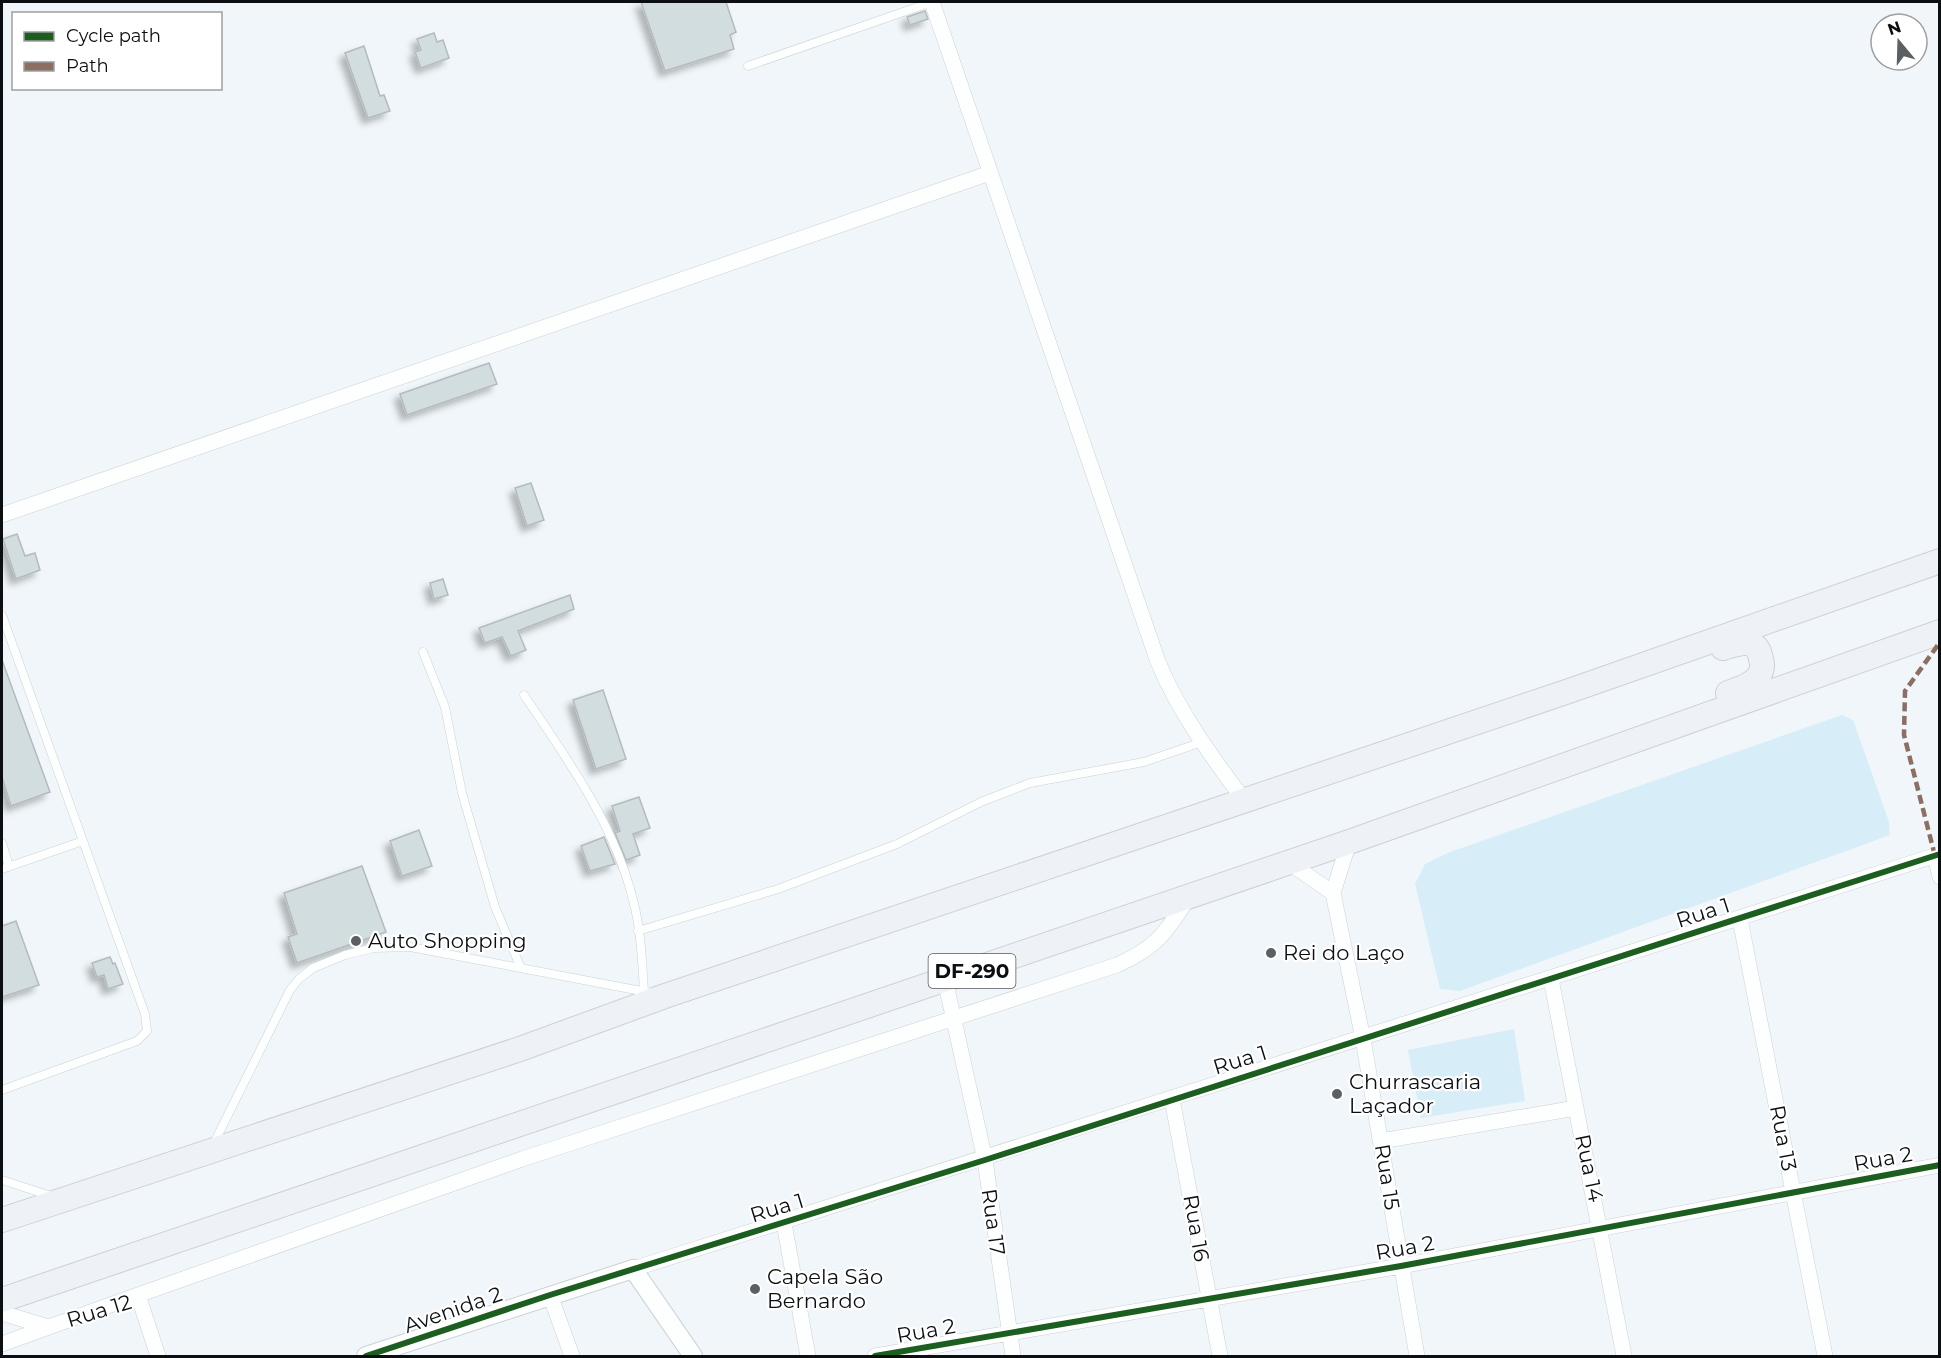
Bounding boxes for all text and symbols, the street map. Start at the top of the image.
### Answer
legend [12,12,222,90]
north arrow [1869,12,1929,72]
text: N [1885,17,1903,39]
text: Cycle path [66,25,161,47]
text: Path [66,55,109,77]
street label: Rua 1 [1673,892,1733,933]
place label: Auto Shopping [368,928,527,953]
marker: Auto Shopping [349,934,363,948]
place label: Rei do Laço [1283,940,1405,965]
marker: Rei do Laço [1264,946,1278,960]
road number: DF-290 [928,954,1016,988]
street label: Rua 1 [1210,1040,1270,1079]
place label: Churrascaria Laçador [1349,1069,1481,1118]
marker: Churrascaria Laçador [1330,1087,1344,1101]
street label: Rua 13 [1765,1103,1802,1173]
street label: Rua 14 [1570,1132,1609,1204]
street label: Rua 2 [1852,1141,1914,1176]
street label: Rua 15 [1370,1142,1405,1212]
street label: Rua 17 [976,1187,1011,1257]
street label: Rua 1 [747,1188,807,1227]
street label: Rua 16 [1178,1192,1215,1264]
street label: Rua 2 [1374,1230,1436,1265]
place label: Capela São Bernardo [767,1264,883,1313]
street label: Avenida 2 [400,1281,505,1338]
marker: Capela São Bernardo [748,1282,762,1296]
street label: Rua 12 [63,1289,134,1332]
street label: Rua 2 [895,1313,957,1348]

